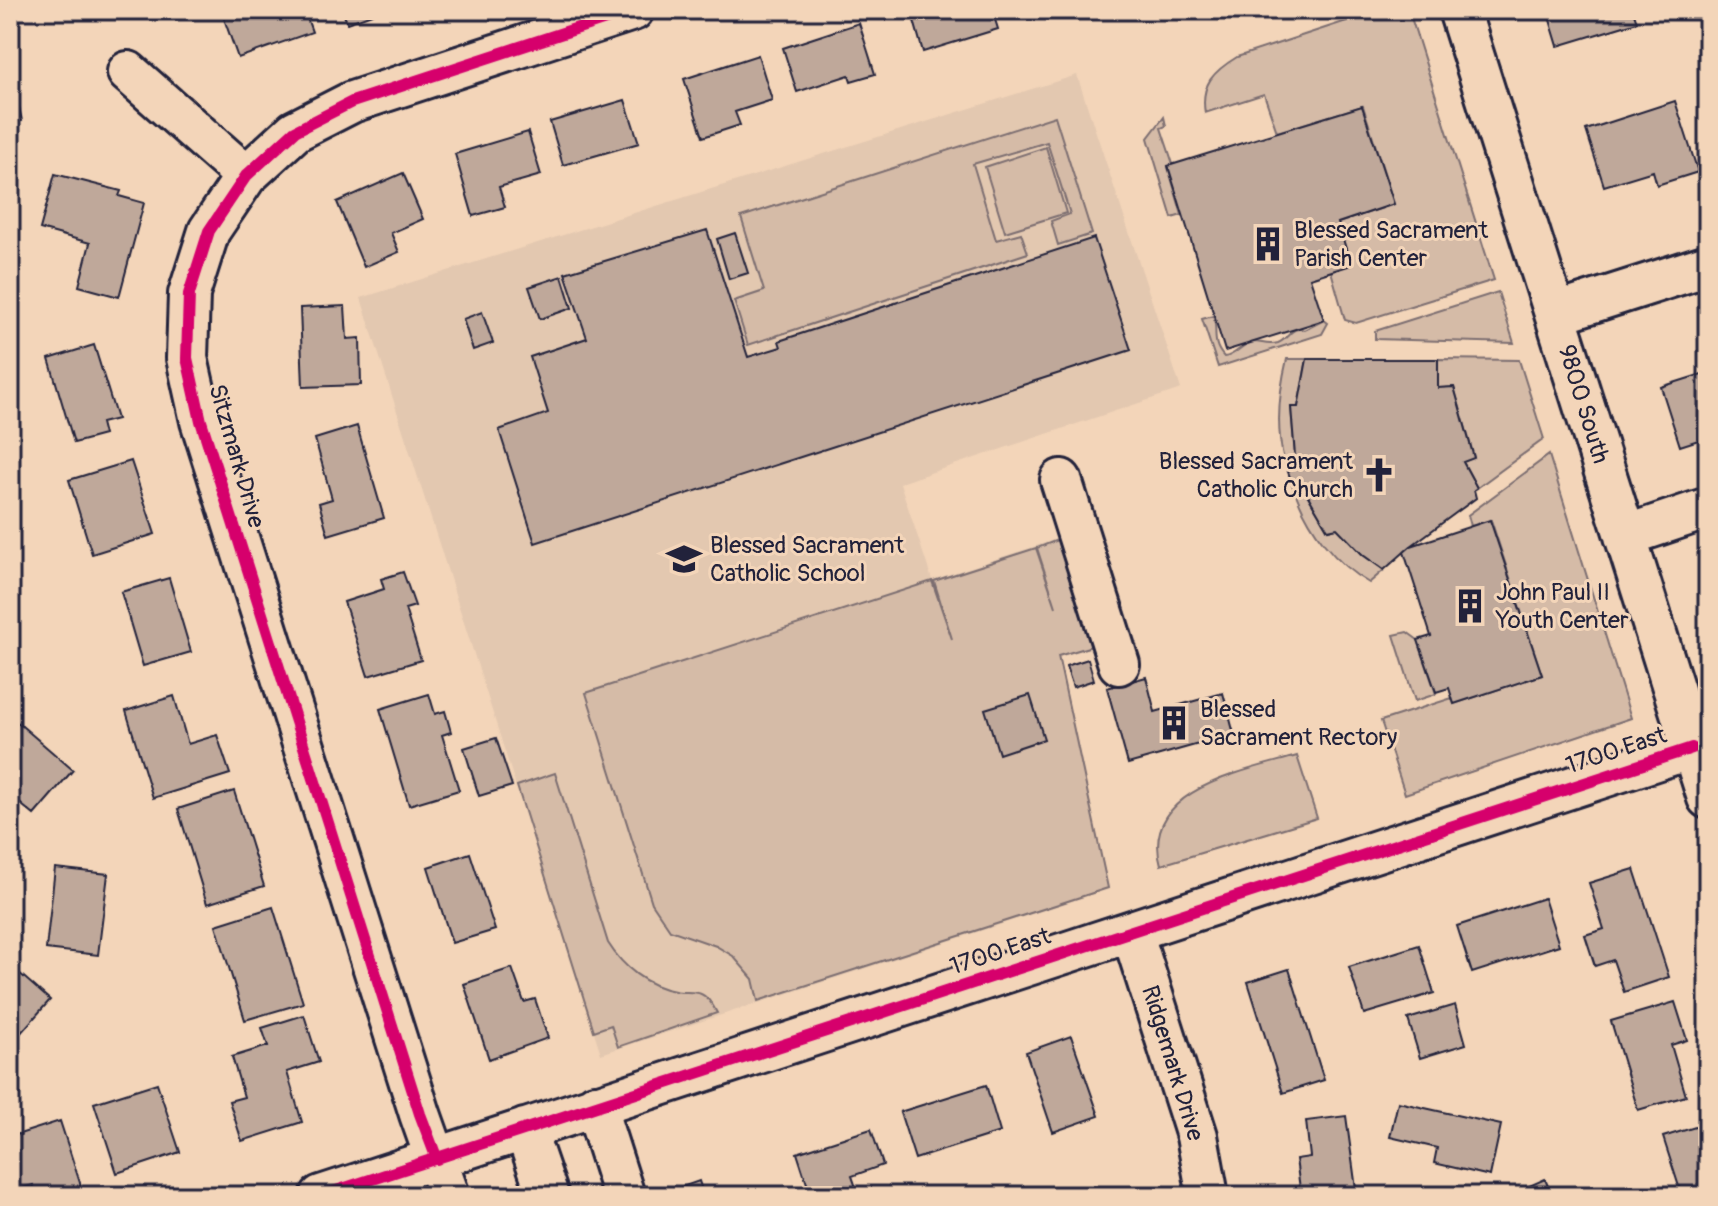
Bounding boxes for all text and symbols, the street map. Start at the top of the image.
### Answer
place label: Blessed Sacrament Parish Center [1294,216,1488,273]
building icon: Blessed Sacrament Parish Center [1249,225,1287,263]
street label: 9800 South [1552,341,1615,467]
street label: Sitzmark Drive [202,381,271,531]
place label: Blessed Sacrament Catholic Church [1159,447,1353,504]
church icon: Blessed Sacrament Catholic Church [1360,456,1398,494]
place label: Blessed Sacrament Catholic School [710,531,904,588]
school or university icon: Blessed Sacrament Catholic School [665,540,703,578]
place label: John Paul II Youth Center [1495,578,1629,635]
building icon: John Paul II Youth Center [1451,587,1489,625]
place label: Blessed Sacrament Rectory [1200,695,1397,752]
building icon: Blessed Sacrament Rectory [1155,704,1193,742]
street label: 1700 East [1562,720,1670,780]
street label: 1700 East [946,921,1054,981]
street label: Ridgemark Drive [1135,982,1210,1144]

